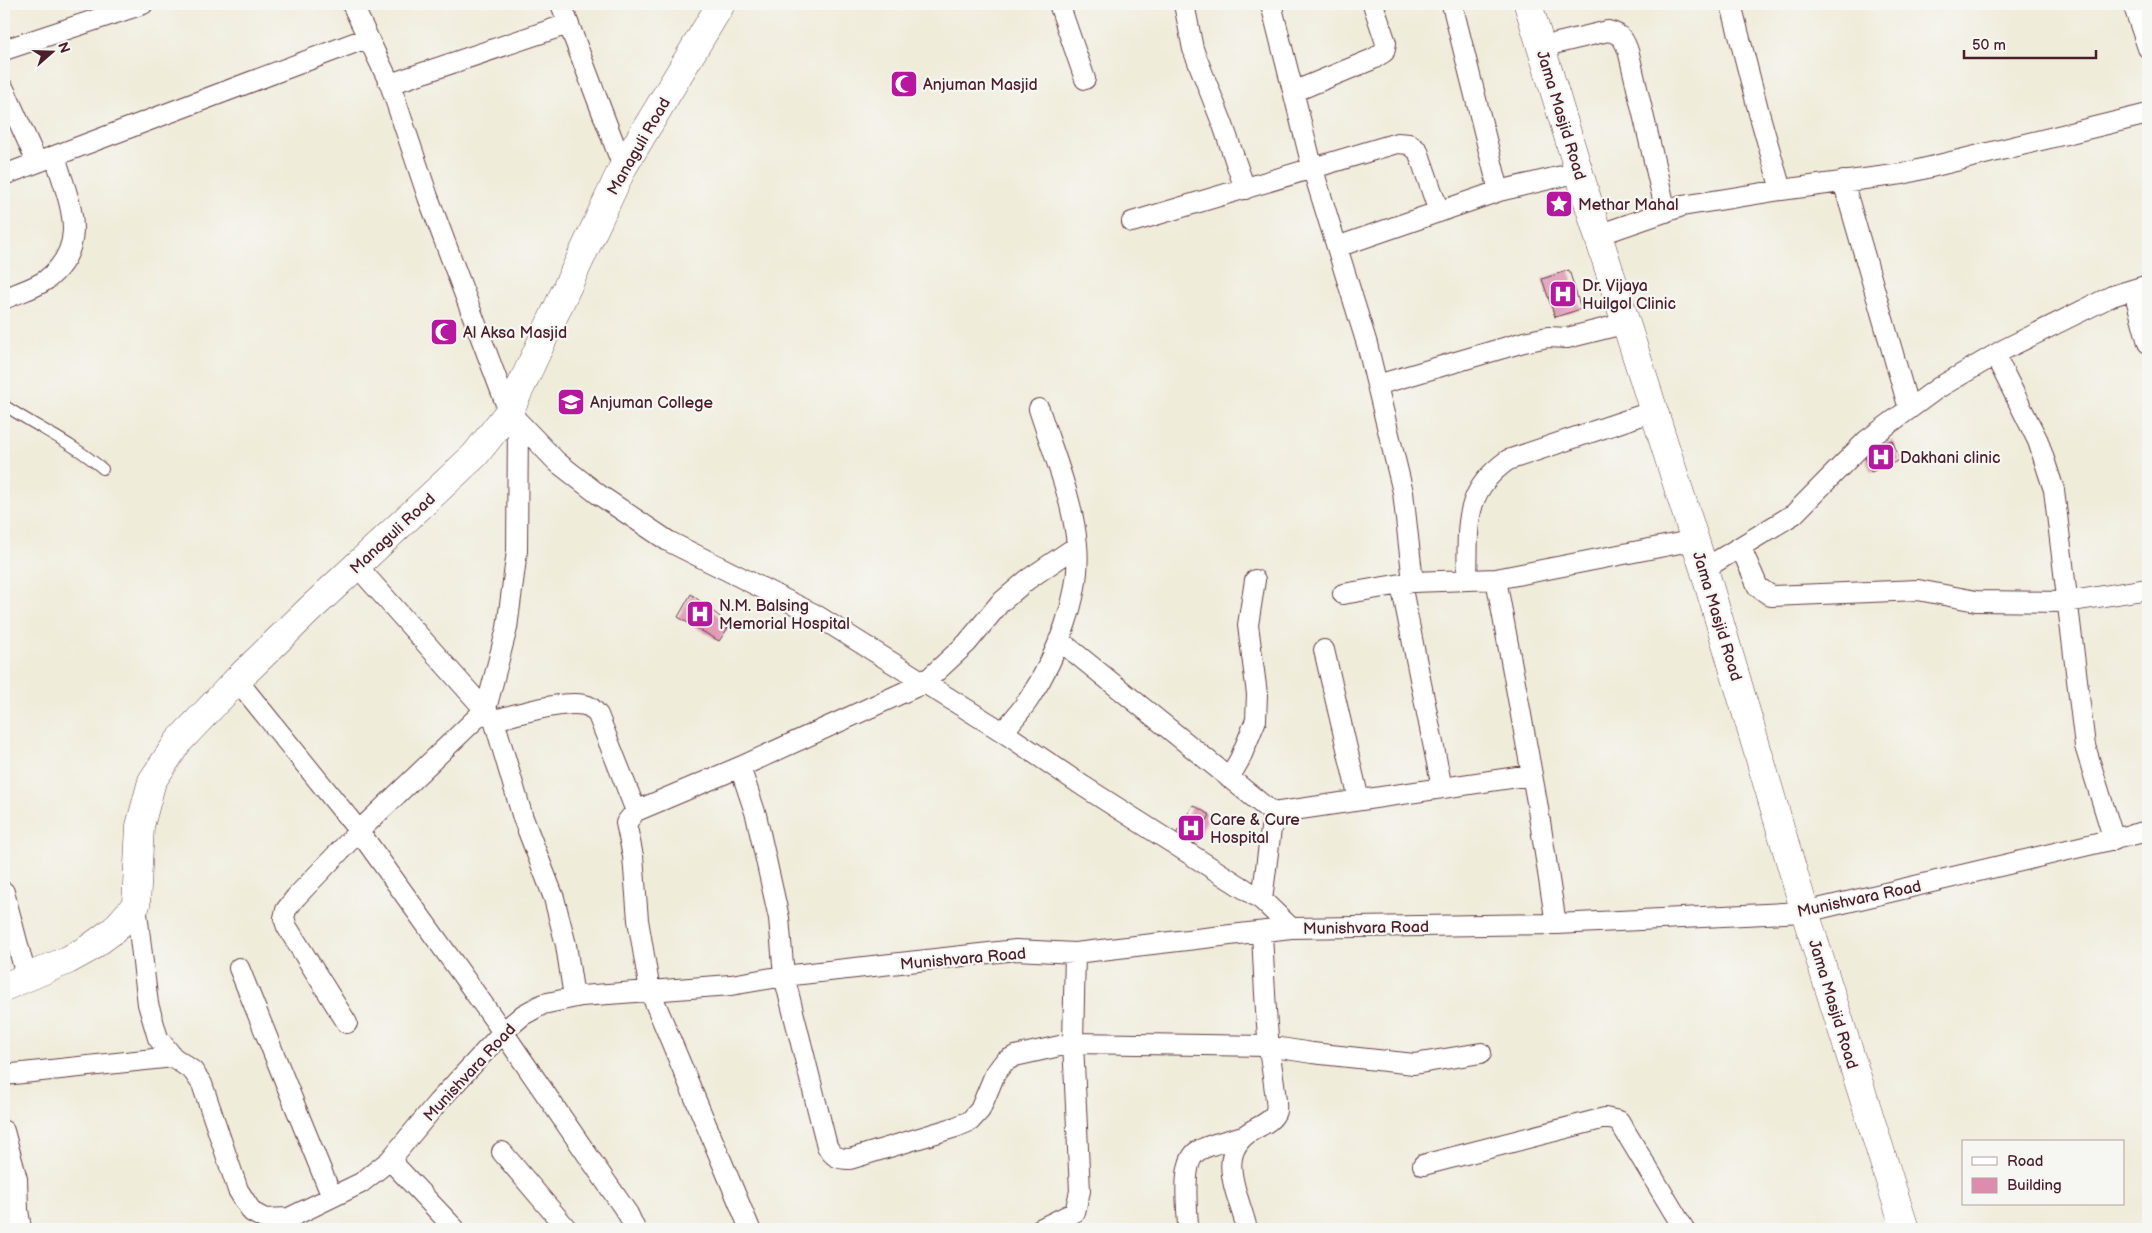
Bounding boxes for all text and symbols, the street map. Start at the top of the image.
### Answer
north arrow [28,28,78,78]
scale bar [1964,28,2097,60]
text: 50 m [1972,36,2006,55]
text: N [54,40,74,56]
street label: Jama Masjid Road [1532,48,1589,182]
mosque icon: Anjuman Masjid [889,69,919,99]
place label: Anjuman Masjid [923,76,1038,95]
street label: Managuli Road [604,95,675,199]
place icon: Methar Mahal [1544,189,1574,219]
place label: Methar Mahal [1578,196,1679,215]
place label: Dr. Vijaya Huilgol Clinic [1582,277,1676,314]
hospital icon: Dr. Vijaya Huilgol Clinic [1548,279,1578,309]
mosque icon: Al Aksa Masjid [429,317,459,347]
place label: Al Aksa Masjid [463,324,567,343]
school or university icon: Anjuman College [556,387,586,417]
place label: Anjuman College [590,394,713,413]
hospital icon: Dakhani clinic [1866,442,1896,472]
place label: Dakhani clinic [1900,449,2000,468]
street label: Managuli Road [347,490,440,578]
street label: Jama Masjid Road [1688,549,1745,683]
place label: N.M. Balsing Memorial Hospital [719,597,850,634]
hospital icon: N.M. Balsing Memorial Hospital [685,599,715,629]
place label: Care & Cure Hospital [1210,811,1300,848]
hospital icon: Care & Cure Hospital [1176,813,1206,843]
street label: Munishvara Road [1796,877,1923,922]
street label: Munishvara Road [1303,918,1429,939]
street label: Jama Masjid Road [1804,937,1861,1071]
street label: Munishvara Road [899,945,1027,974]
street label: Munishvara Road [420,1020,520,1126]
legend [1962,1140,2124,1206]
text: Road [2007,1152,2043,1171]
text: Building [2007,1176,2062,1195]

